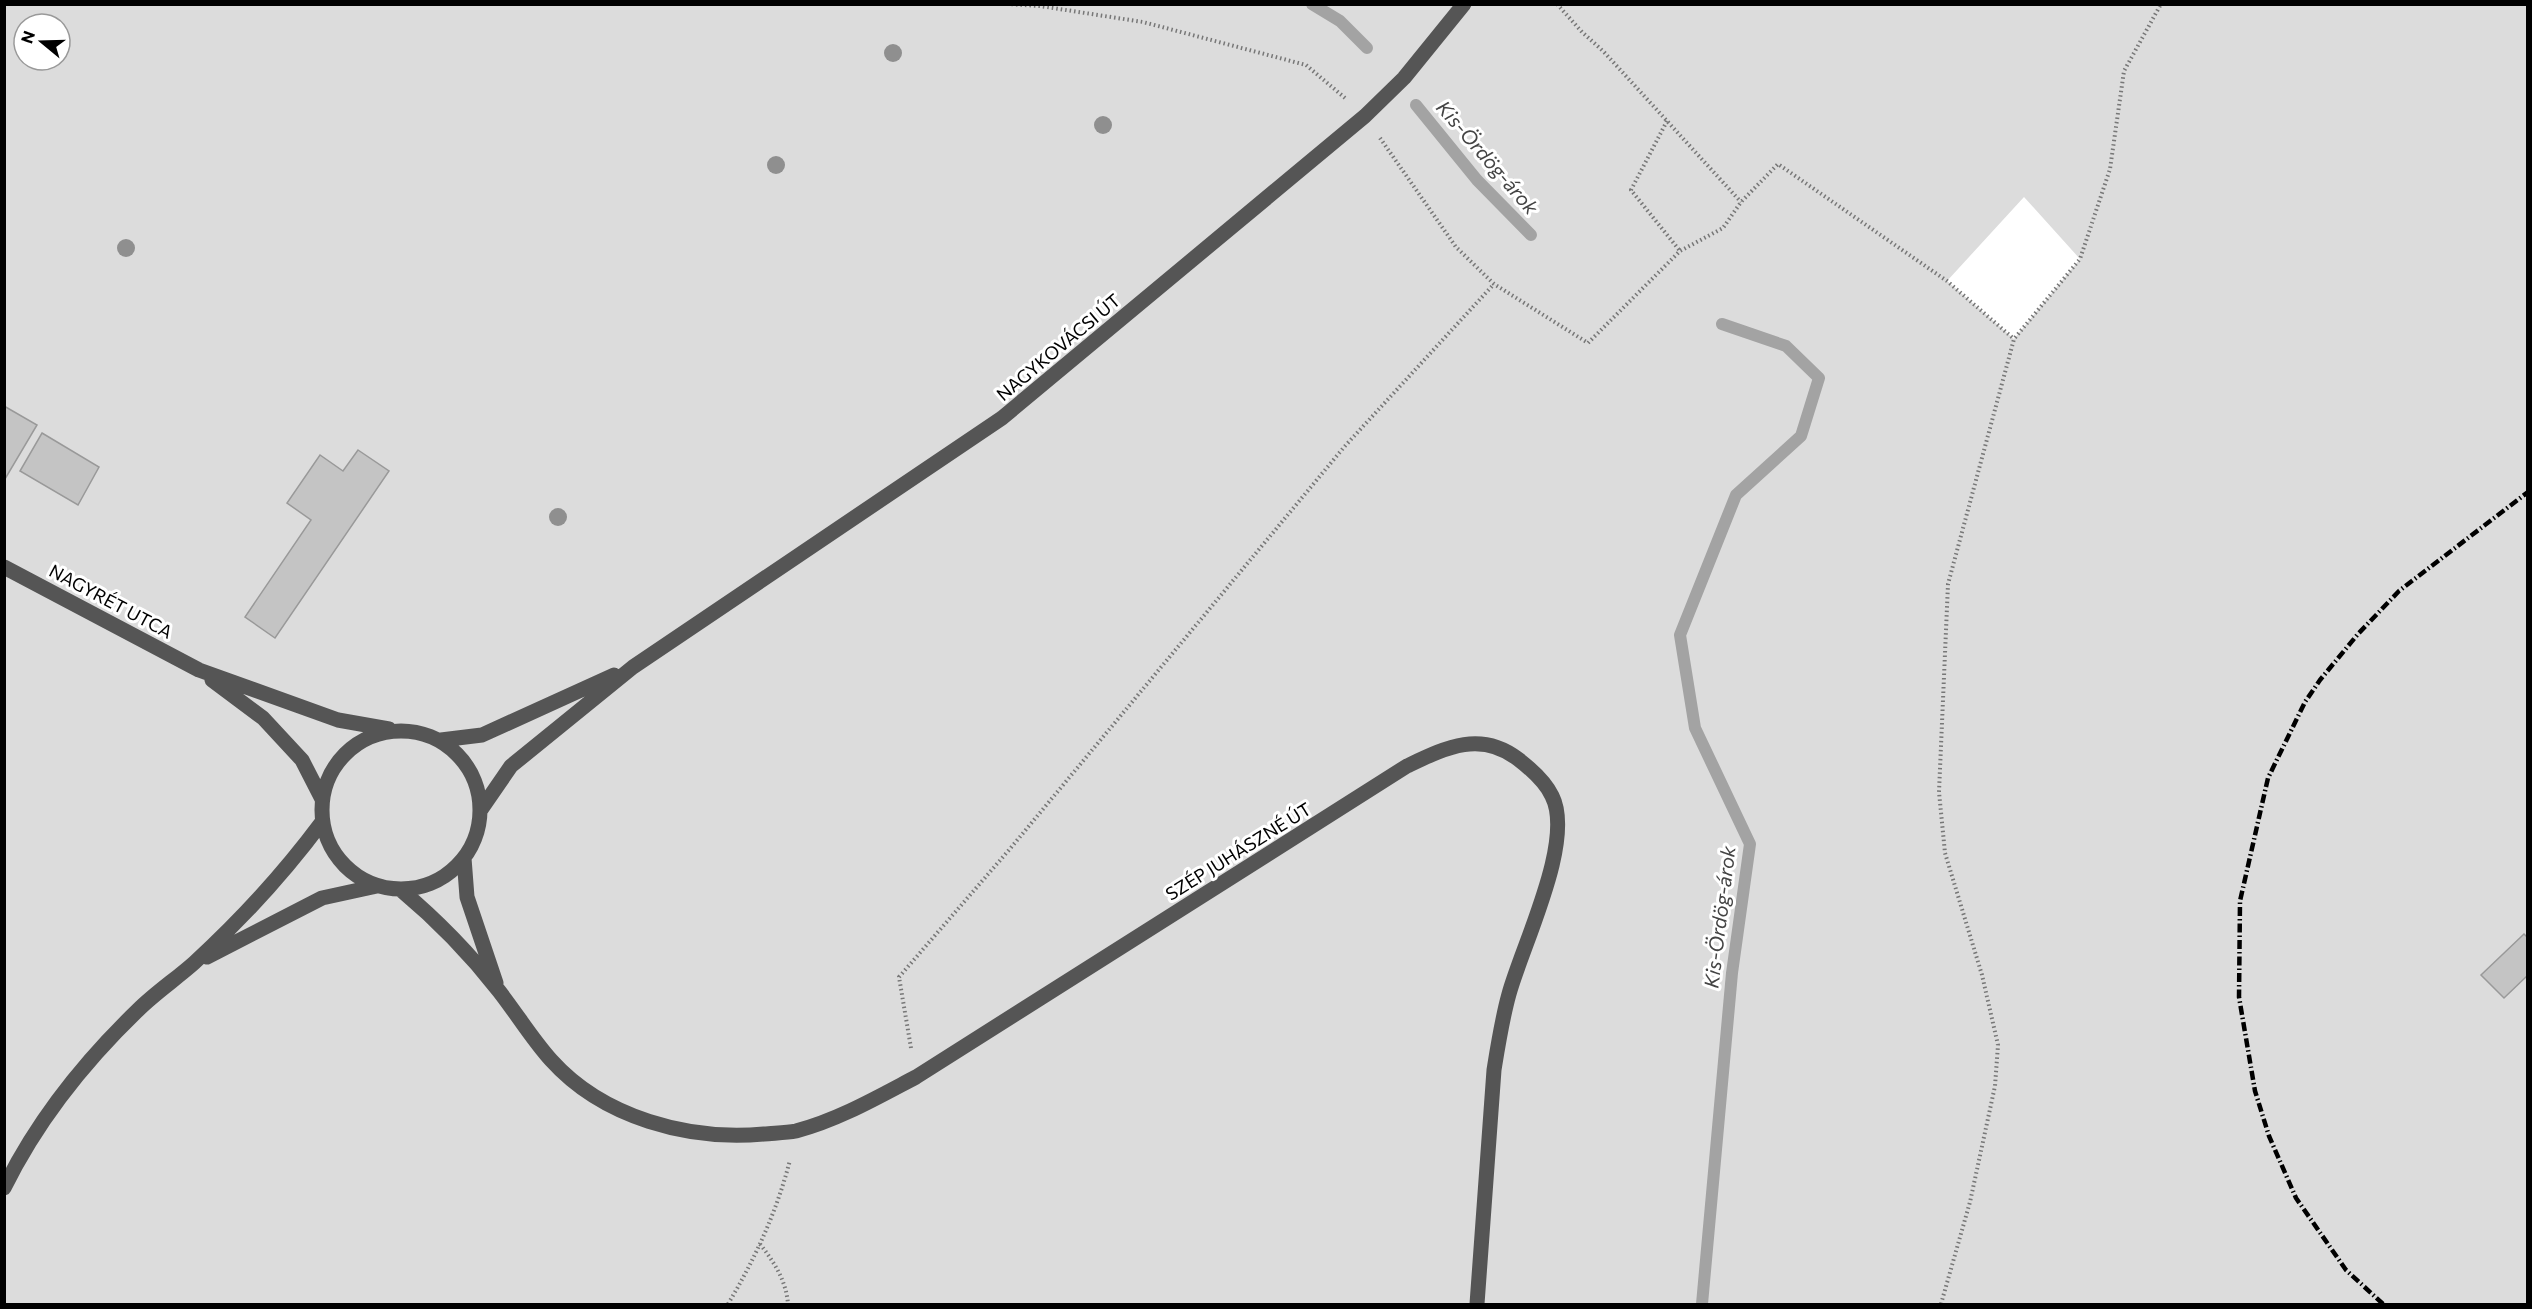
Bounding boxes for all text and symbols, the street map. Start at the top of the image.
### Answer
north arrow [12,12,72,72]
text: N [16,28,38,46]
water label: Kis-Ördög-árok [1432,95,1545,220]
street label: NAGYKOVÁCSI ÚT [992,289,1124,405]
street label: NAGYRÉT UTCA [46,559,176,643]
street label: SZÉP JUHÁSZNÉ ÚT [1161,797,1315,905]
water label: Kis-Ördög-árok [1698,843,1740,990]

